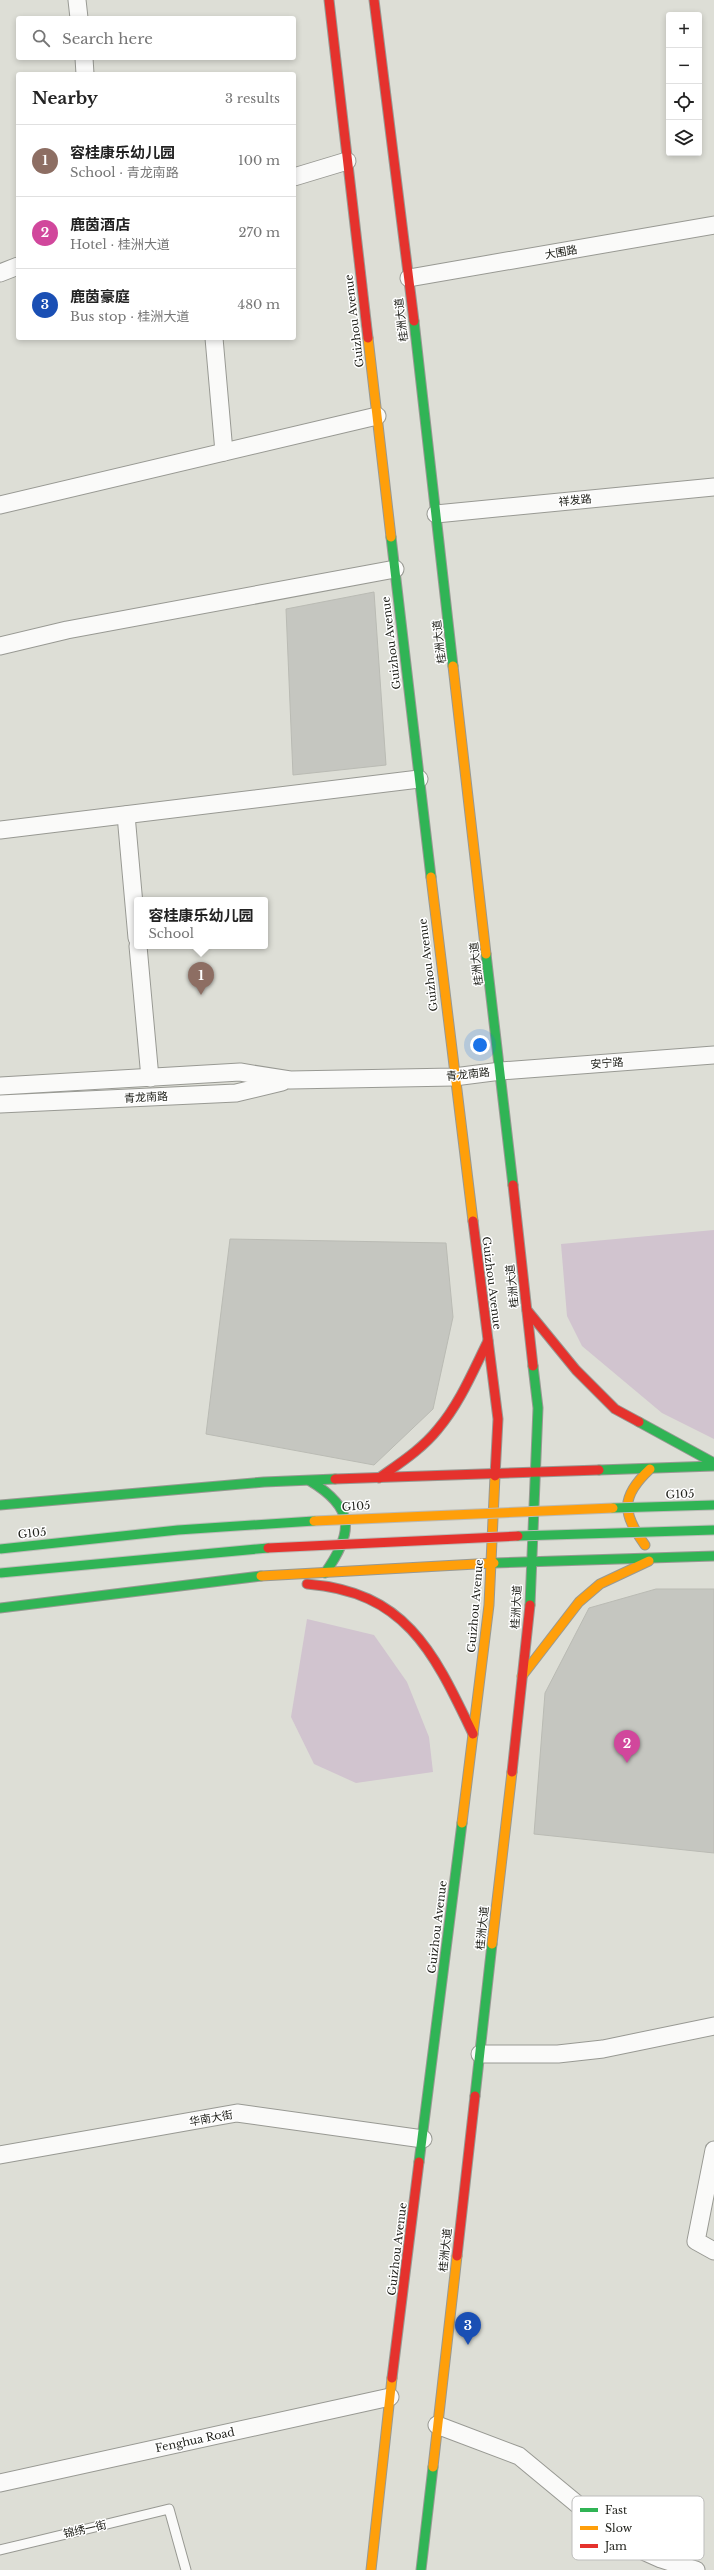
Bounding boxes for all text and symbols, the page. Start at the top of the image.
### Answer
map controls [666,12,702,156]
button: + [666,12,702,48]
search box [16,16,296,60]
icon: search [30,27,52,49]
text: Search here [62,29,153,48]
button: − [666,48,702,84]
button: locate [666,84,702,120]
text: Nearby [32,88,98,109]
text: 3 results [225,90,280,107]
button: layers [666,120,702,156]
text: 容桂康乐幼儿园 [70,143,175,162]
text: 1 [42,152,48,169]
text: 100 m [238,152,280,169]
text: School · 青龙南路 [70,164,179,181]
text: 鹿茵酒店 [70,215,130,234]
text: 2 [41,224,49,241]
text: 270 m [239,224,280,241]
text: Hotel · 桂洲大道 [70,236,170,253]
street label: 大围路 [544,242,578,262]
street label: Guizhou Avenue [341,274,367,368]
text: 鹿茵豪庭 [70,287,130,306]
text: 3 [41,296,49,313]
text: 480 m [238,296,280,313]
street label: 桂洲大道 [391,297,411,343]
text: Bus stop · 桂洲大道 [70,308,190,325]
street label: 祥发路 [558,491,592,509]
street label: Guizhou Avenue [378,596,404,690]
street label: 桂洲大道 [429,619,449,665]
popup [134,897,268,949]
text: 容桂康乐幼儿园 [148,906,254,925]
street label: Guizhou Avenue [415,918,441,1012]
text: School [148,925,194,942]
street label: 桂洲大道 [466,941,486,987]
pin: 1 [188,962,214,995]
your location [470,1035,490,1055]
street label: 安宁路 [590,1055,624,1071]
street label: 青龙南路 [445,1065,491,1083]
street label: 青龙南路 [124,1089,168,1105]
street label: Guizhou Avenue [479,1236,505,1330]
street label: 桂洲大道 [503,1263,521,1309]
street label: G105 [665,1487,695,1501]
street label: G105 [341,1498,371,1514]
street label: G105 [17,1525,47,1541]
street label: Guizhou Avenue [464,1559,486,1653]
street label: 桂洲大道 [508,1585,524,1629]
pin: 2 [614,1730,640,1763]
street label: Guizhou Avenue [424,1880,450,1974]
street label: 桂洲大道 [473,1905,491,1951]
street label: 华南大街 [188,2107,234,2129]
street label: Guizhou Avenue [384,2202,410,2296]
street label: 桂洲大道 [436,2227,454,2273]
pin: 3 [455,2312,481,2345]
street label: Fenghua Road [154,2425,236,2455]
legend [572,2496,704,2560]
text: Fast [605,2503,628,2517]
street label: 锦绣一街 [62,2517,108,2541]
text: Slow [605,2521,633,2535]
text: Jam [603,2539,627,2553]

